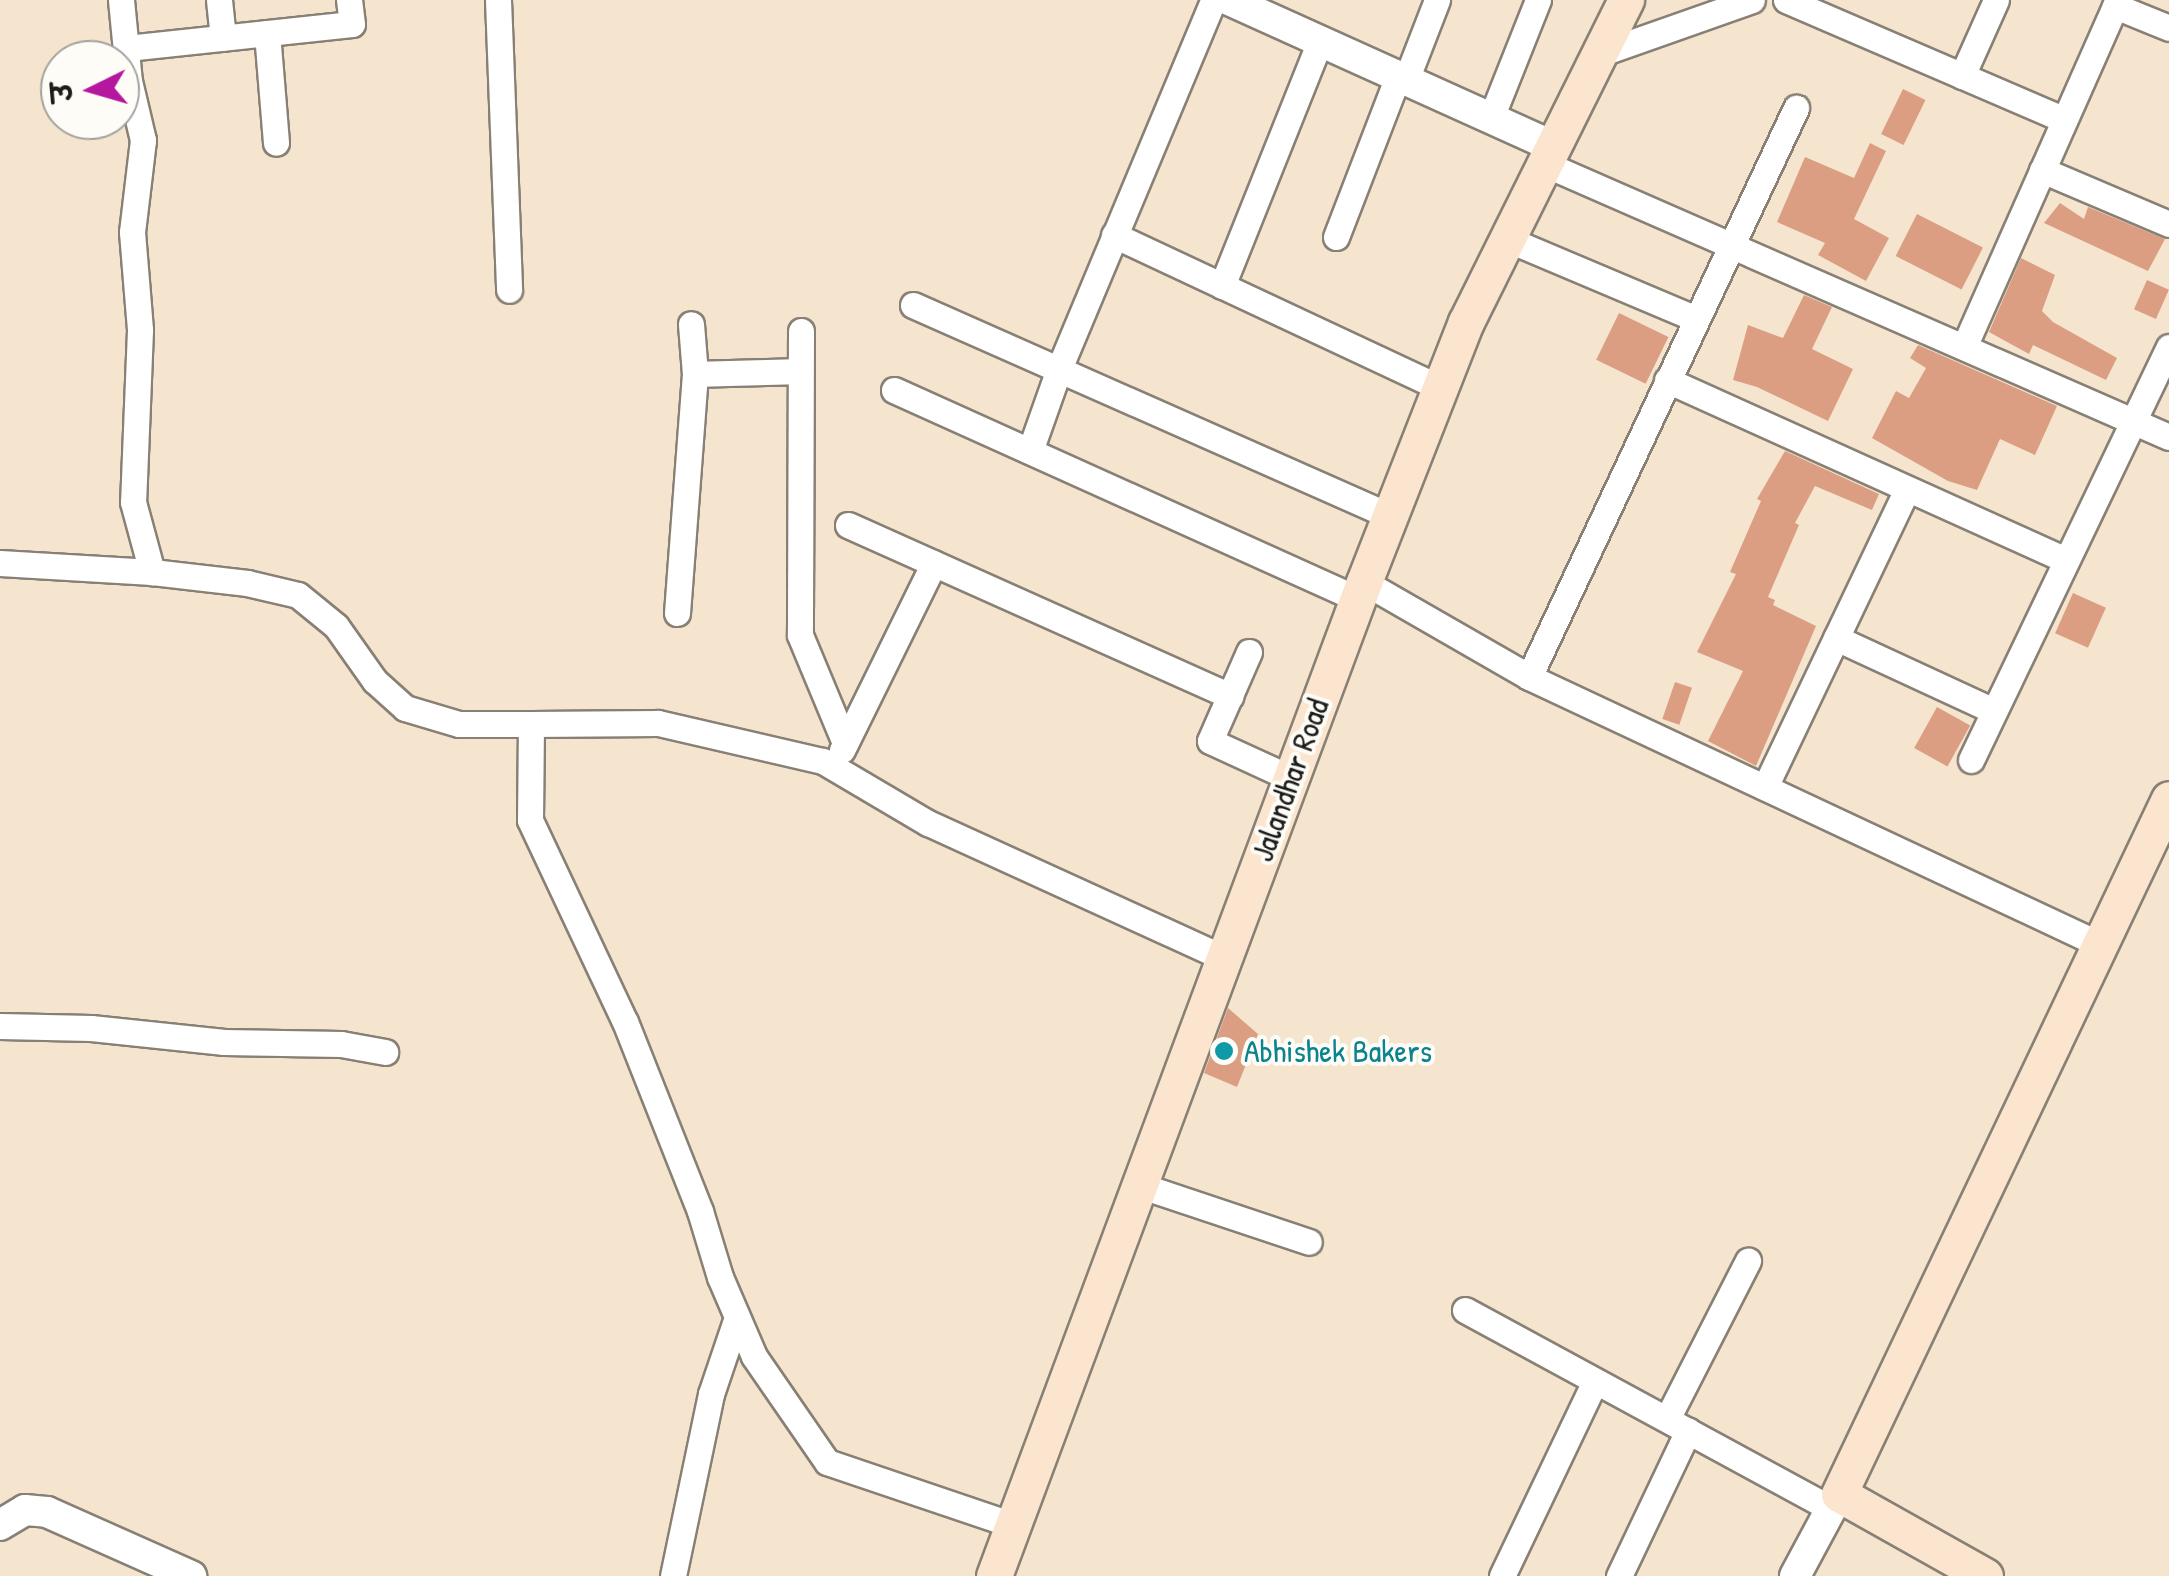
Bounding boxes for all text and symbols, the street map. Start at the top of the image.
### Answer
north arrow [40,40,140,140]
text: उ [42,81,82,103]
street label: Jalandhar Road [1243,693,1337,867]
place label: Abhishek Bakers [1244,1032,1432,1070]
marker: Abhishek Bakers [1213,1040,1235,1062]

